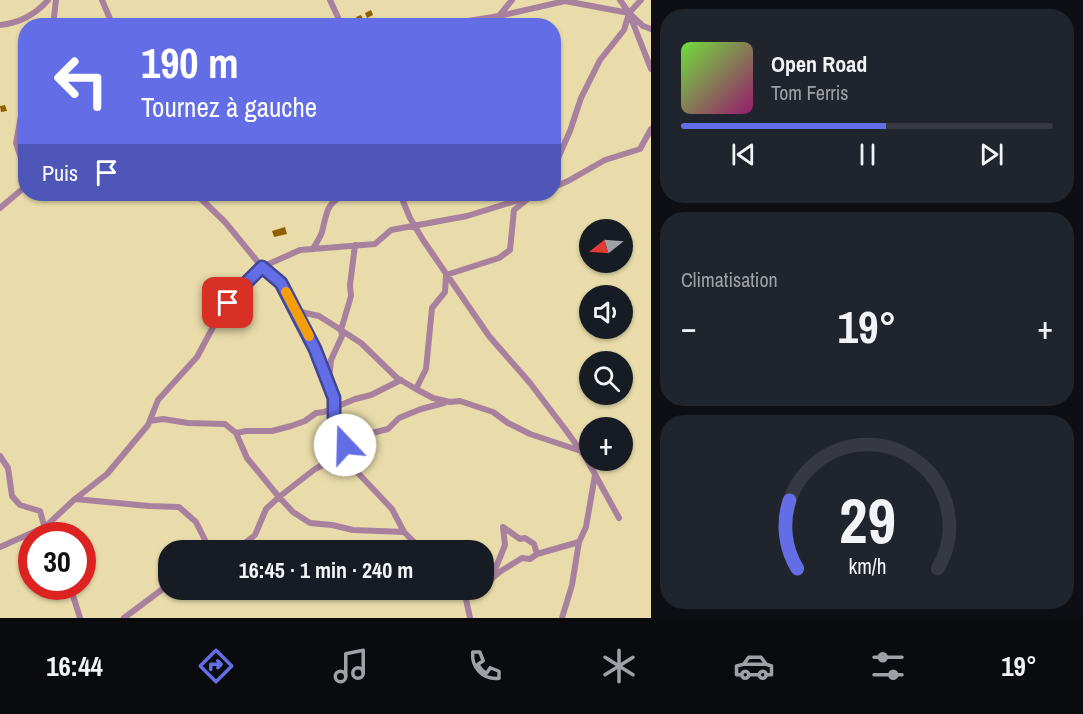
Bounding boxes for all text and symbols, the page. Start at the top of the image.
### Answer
text: 190 m [141,35,239,91]
icon: left [42,42,120,120]
text: Open Road [771,49,867,79]
text: Tom Ferris [771,79,849,106]
text: Tournez à gauche [141,89,317,125]
icon: previous [727,138,760,171]
icon: pause [851,138,884,171]
icon: next [975,138,1008,171]
icon: arrive [90,156,123,189]
text: Puis [42,158,78,188]
north arrow [579,219,633,273]
map controls [579,219,633,471]
text: Climatisation [681,266,778,293]
pin [202,277,253,328]
button: sound [579,285,633,339]
icon: arrive [211,286,244,319]
text: 19° [837,296,897,357]
text: − [681,305,697,349]
text: + [1037,305,1053,349]
button: search [579,351,633,405]
position arrow [313,413,377,477]
button: + [579,417,633,471]
text: 29 [839,478,895,562]
speed limit sign: 30 [18,522,96,600]
text: km/h [848,552,886,581]
text: 16:45 · 1 min · 240 m [239,555,413,585]
icon: directions [195,645,237,687]
icon: music [330,645,372,687]
icon: phone [464,645,506,687]
icon: climate [598,645,640,687]
icon: car [733,645,775,687]
icon: filters [867,645,909,687]
text: 16:44 [46,648,103,684]
text: 19° [1001,648,1037,684]

